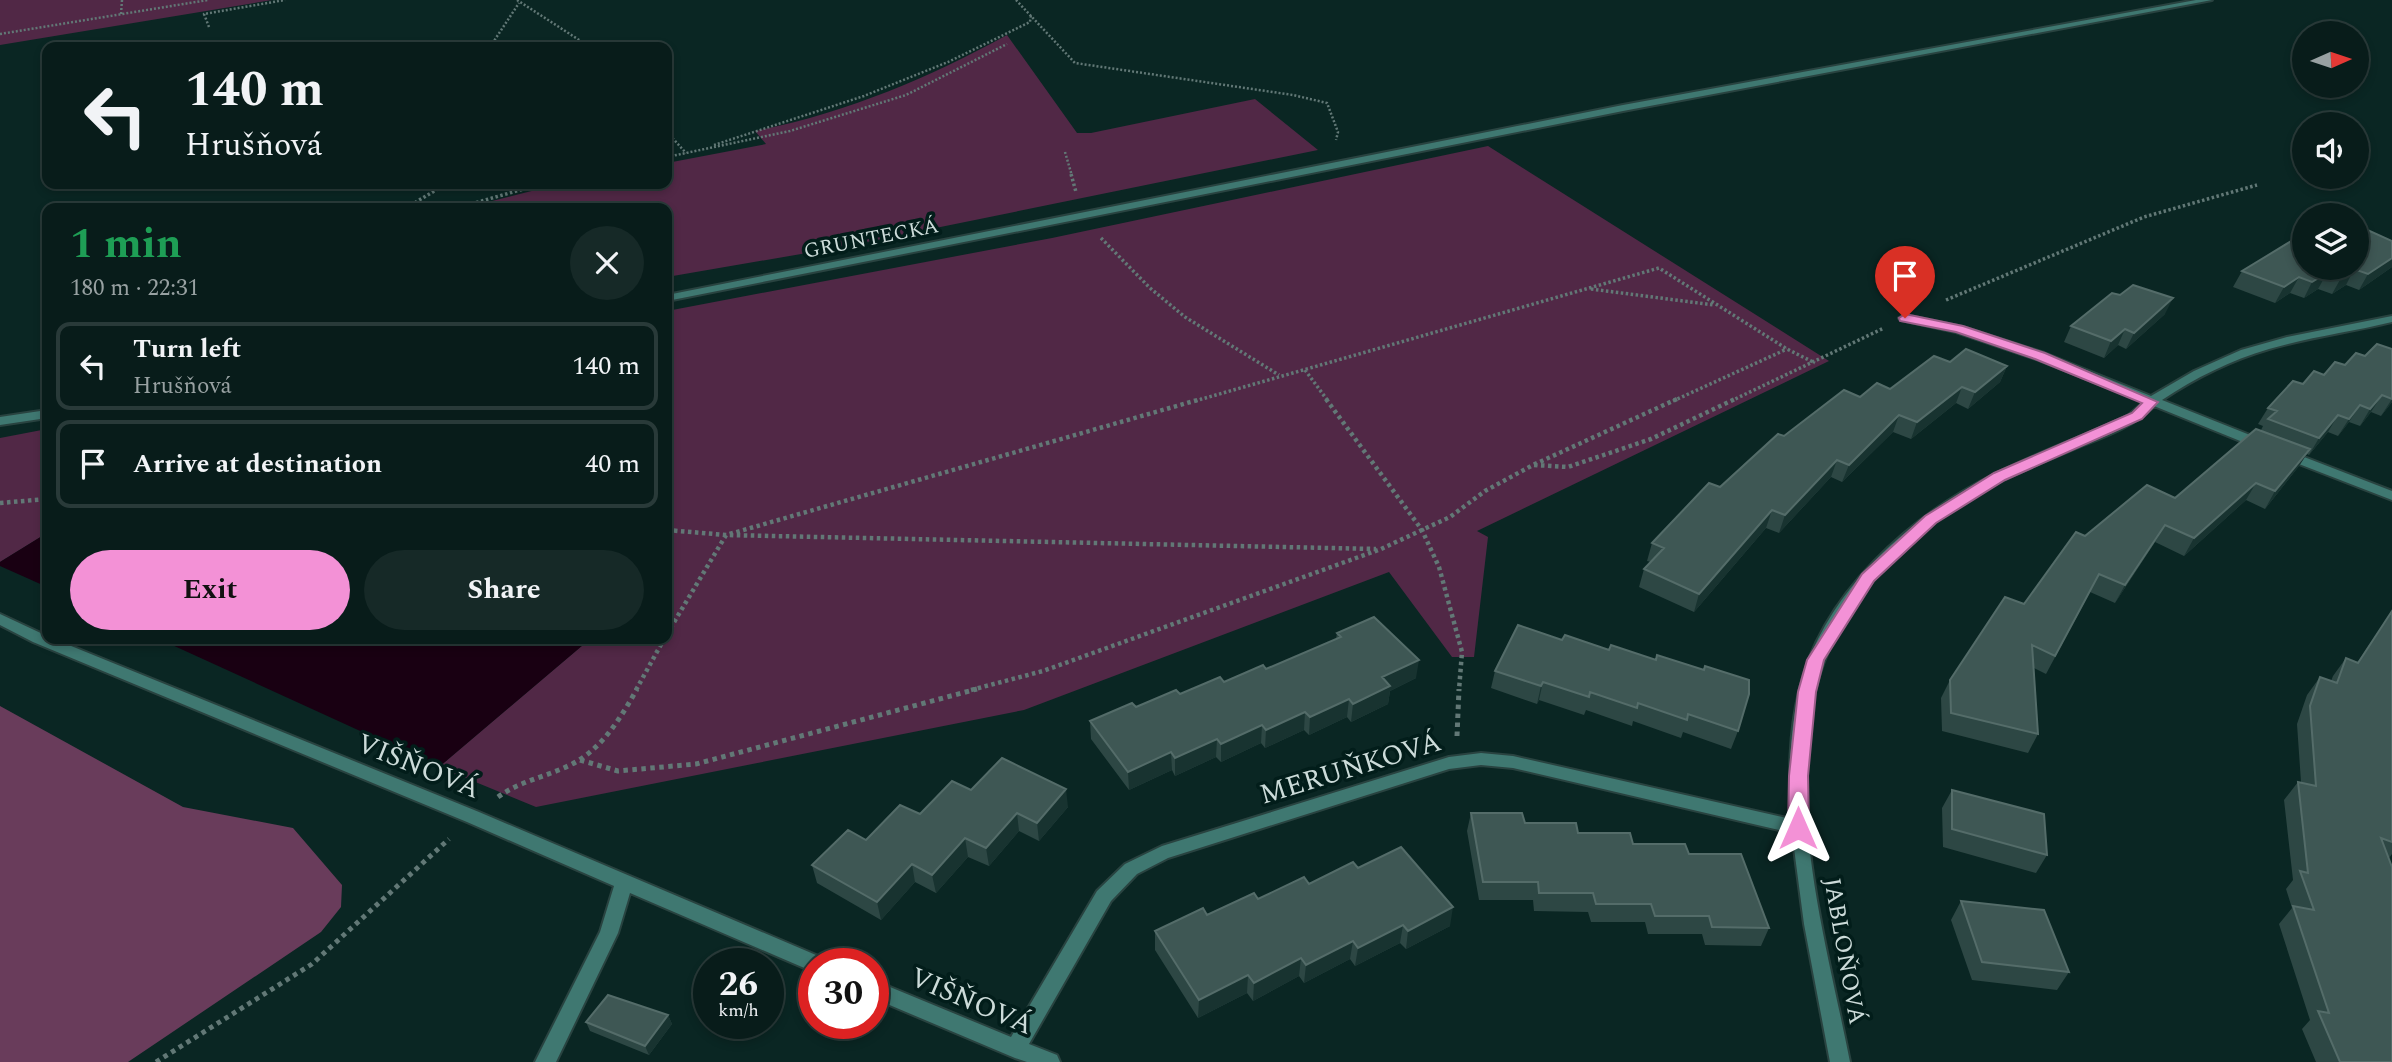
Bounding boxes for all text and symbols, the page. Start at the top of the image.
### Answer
north arrow [2292,21,2370,98]
map controls [2292,21,2369,280]
text: 140 m [185,53,324,128]
icon: left [70,70,161,161]
button: sound [2292,112,2369,189]
text: Hrušňová [185,121,322,170]
button: layers [2292,203,2369,280]
street label: GRUNTECKÁ [801,210,942,268]
text: 1 min [70,213,182,276]
button: close [570,226,644,300]
pin [1875,246,1935,318]
icon: arrive [1886,257,1924,295]
text: 180 m · 22:31 [70,271,199,306]
text: Turn left [133,329,241,369]
text: 140 m [572,346,640,386]
icon: left [74,347,112,385]
text: Hrušňová [133,369,232,404]
text: Arrive at destination [133,444,382,484]
text: 40 m [585,444,640,484]
icon: arrive [74,445,112,483]
button: Exit [70,550,350,630]
button: Share [364,550,644,630]
street label: MERUŇKOVÁ [1254,720,1447,816]
street label: VIŠŇOVÁ [350,722,487,811]
position arrow [1761,791,1835,865]
street label: JABLOŇOVÁ [1813,875,1875,1027]
speed limit sign: 30 [798,948,889,1039]
street label: VIŠŇOVÁ [903,956,1040,1047]
text: 26 [719,958,758,1011]
text: km/h [718,997,759,1024]

